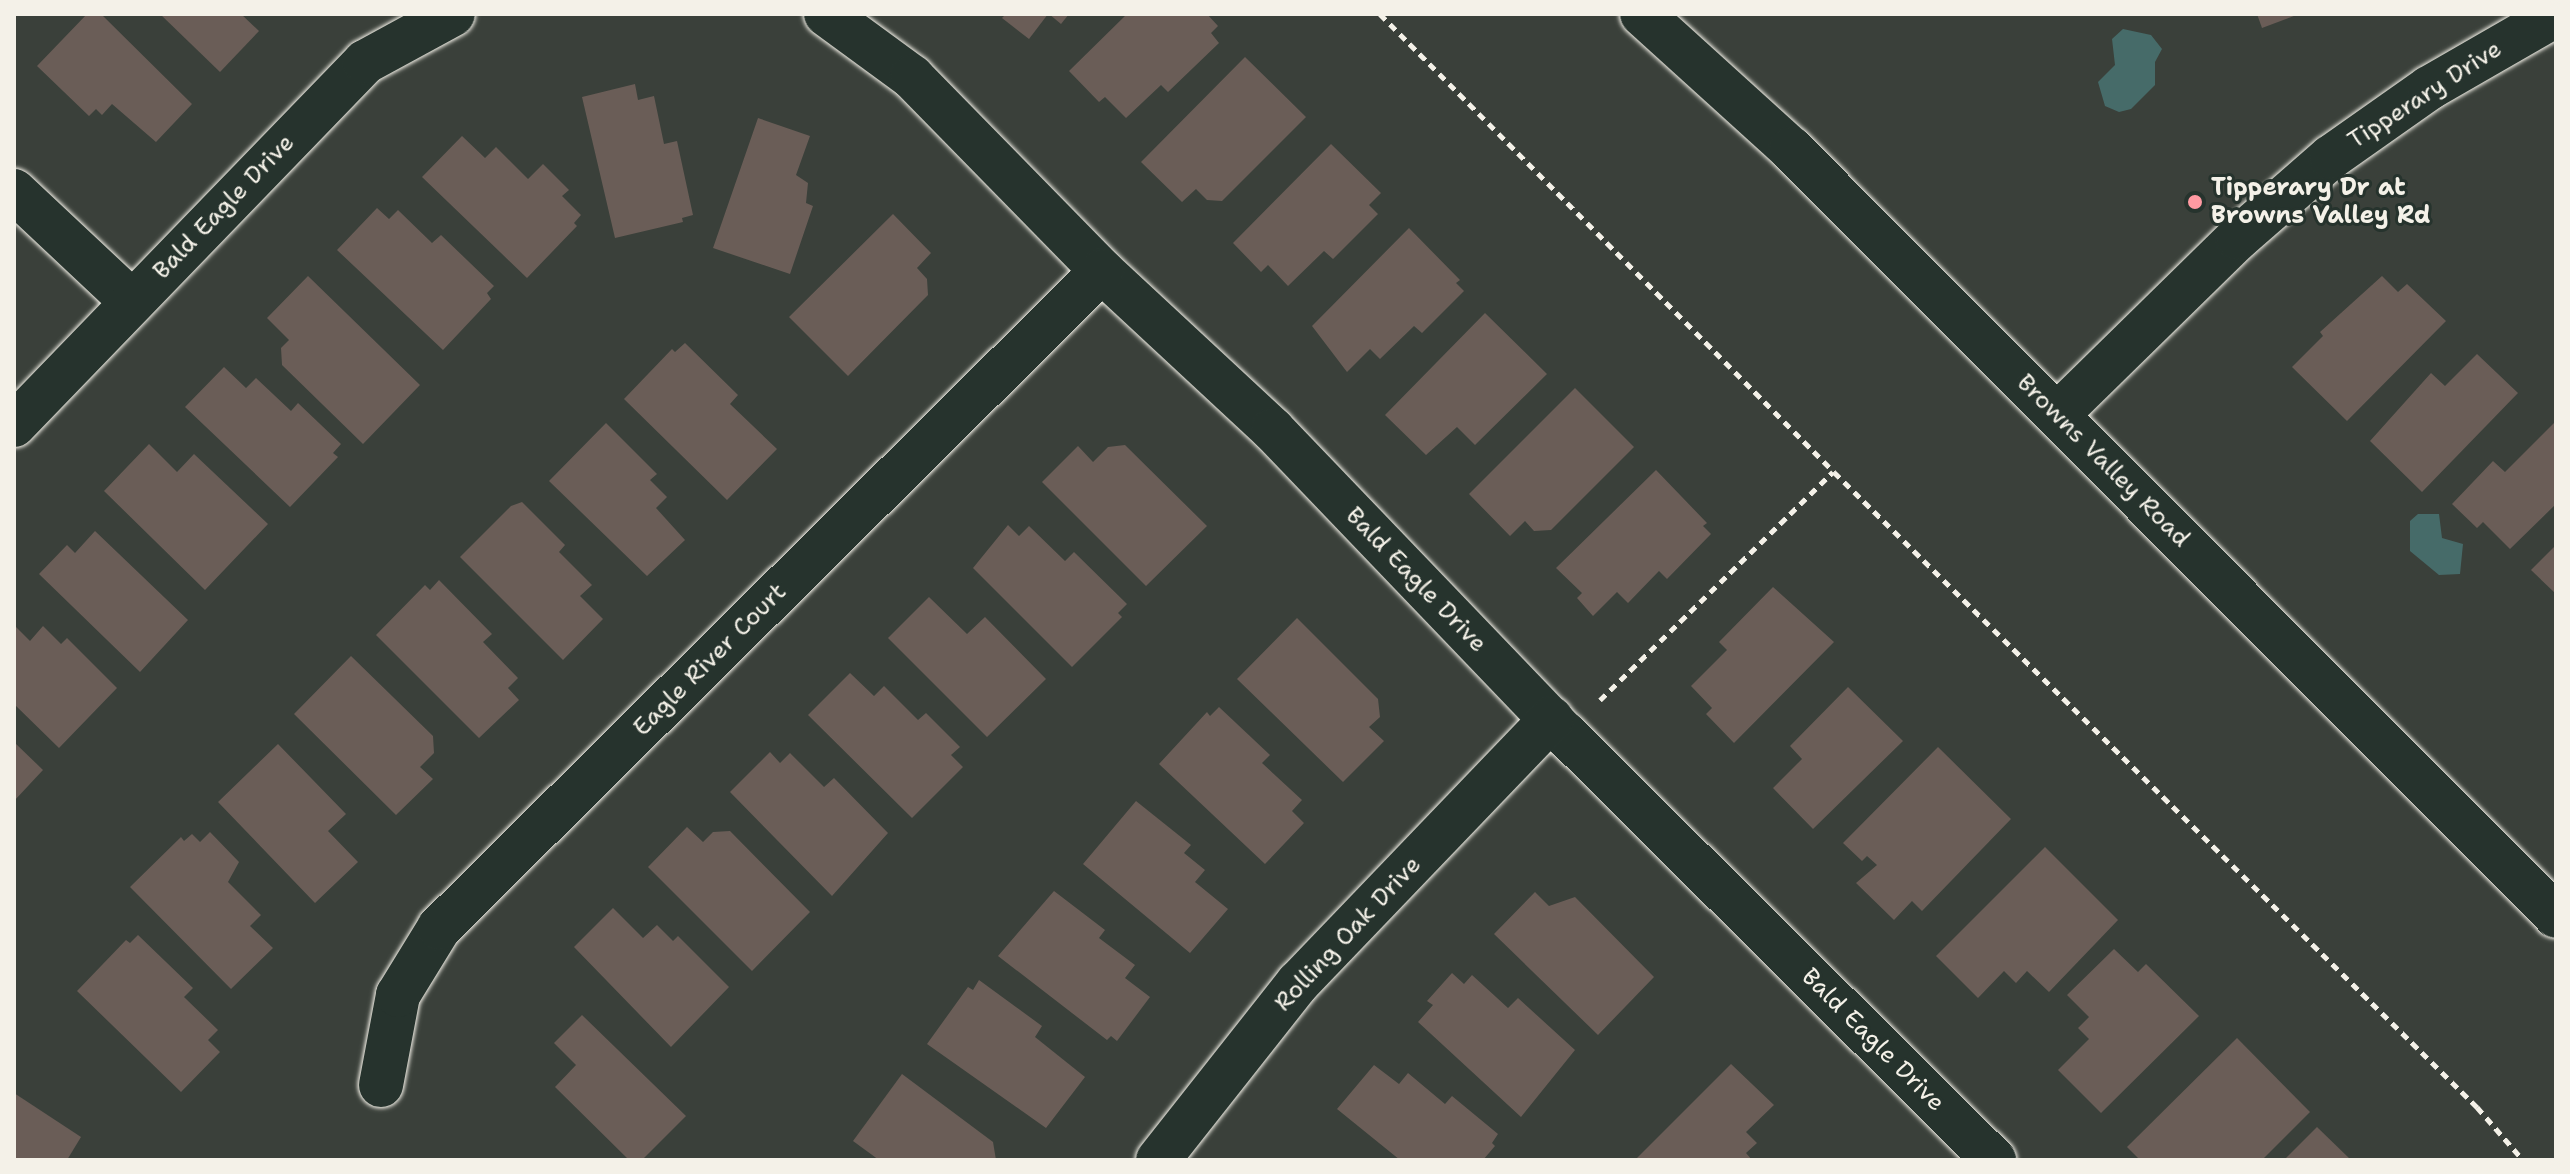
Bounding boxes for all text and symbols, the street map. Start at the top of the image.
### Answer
street label: Tipperary Drive [2343,35,2507,155]
street label: Bald Eagle Drive [148,129,300,285]
place label: Tipperary Dr at Browns Valley Rd [2211,174,2431,230]
marker: Tipperary Dr at Browns Valley Rd [2186,193,2204,211]
street label: Browns Valley Road [2011,369,2195,553]
street label: Bald Eagle Drive [1340,502,1492,658]
street label: Eagle River Court [628,578,792,742]
street label: Rolling Oak Drive [1269,851,1427,1017]
street label: Bald Eagle Drive [1795,962,1951,1118]

